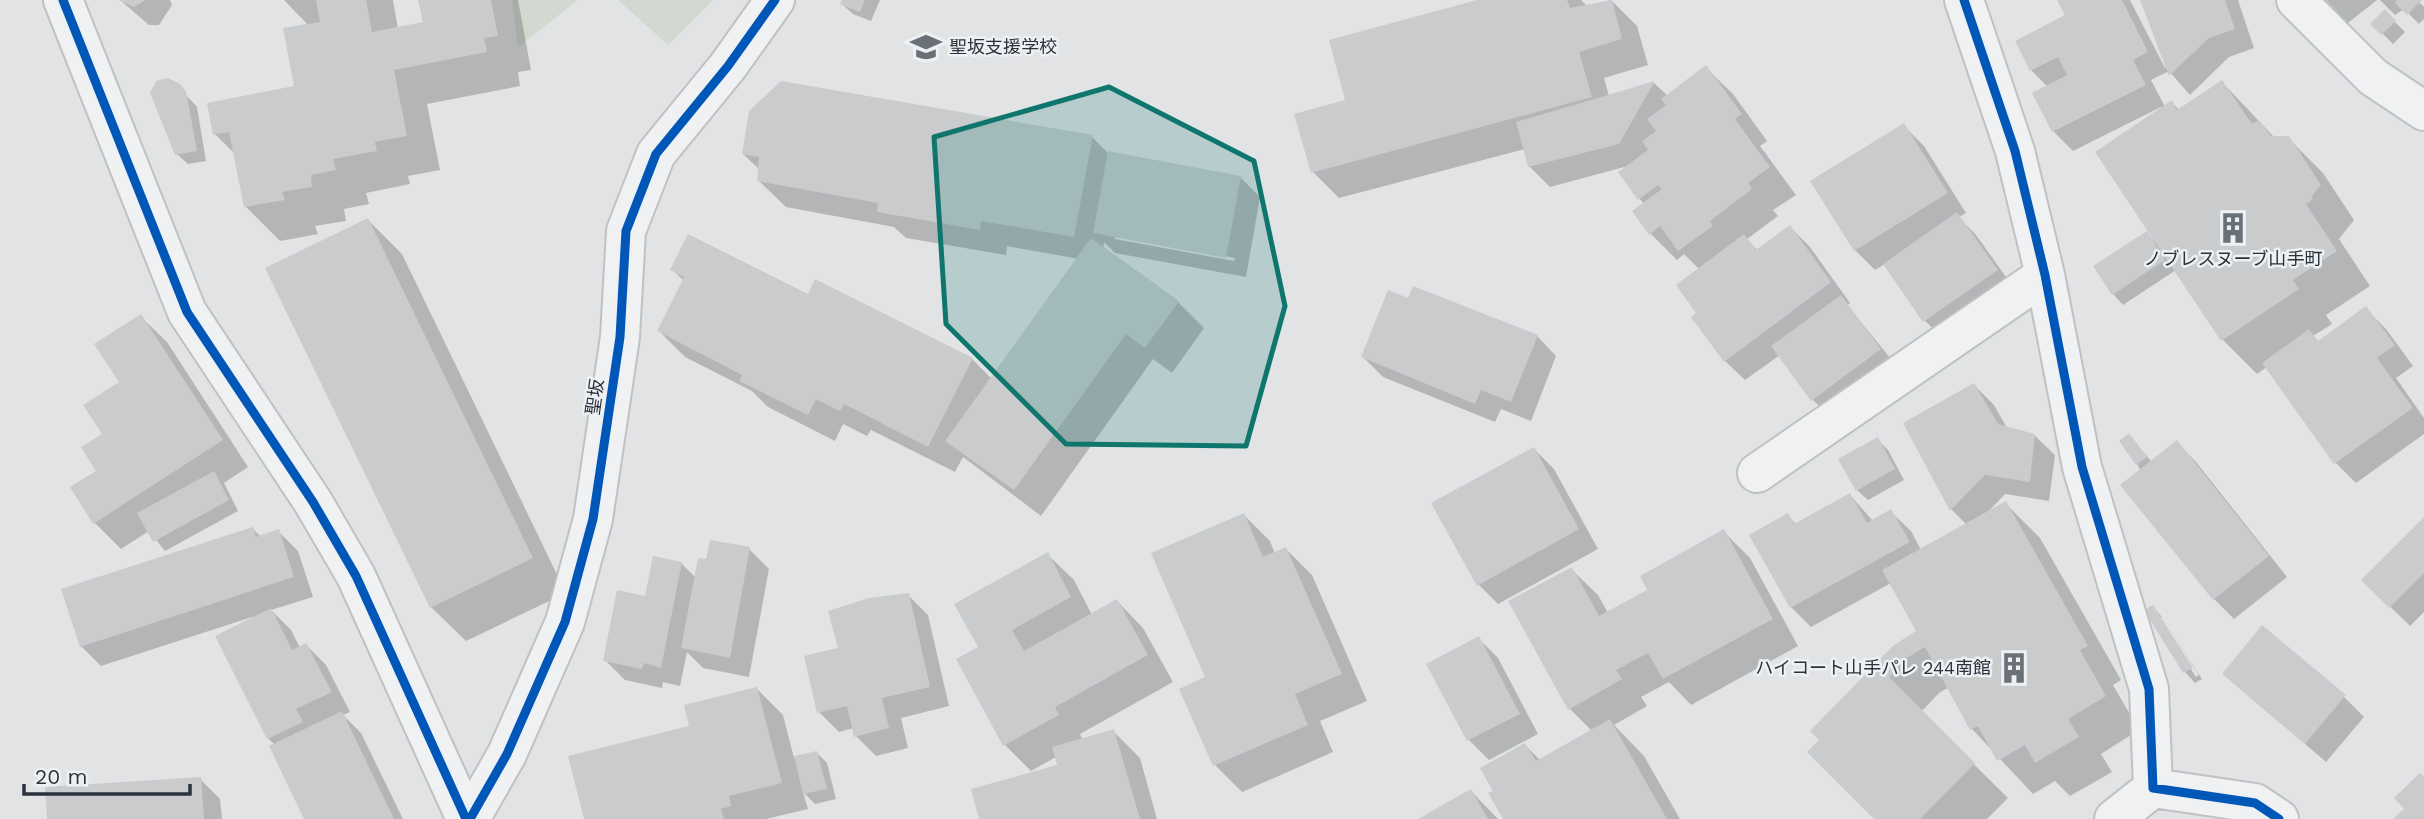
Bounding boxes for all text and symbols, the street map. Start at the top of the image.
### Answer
school or university icon: 聖坂支援学校 [909,30,943,64]
place label: 聖坂支援学校 [949,36,1057,57]
building icon: ノブレスヌーブ山手町 [2216,211,2250,245]
place label: ノブレスヌーブ山手町 [2144,248,2322,269]
street label: 聖坂 [582,378,607,416]
building icon: ハイコート山手パレ 244南館 [1997,651,2031,685]
place label: ハイコート山手パレ 244南館 [1755,657,1991,678]
scale bar [24,752,191,796]
text: 20 m [35,764,87,789]

